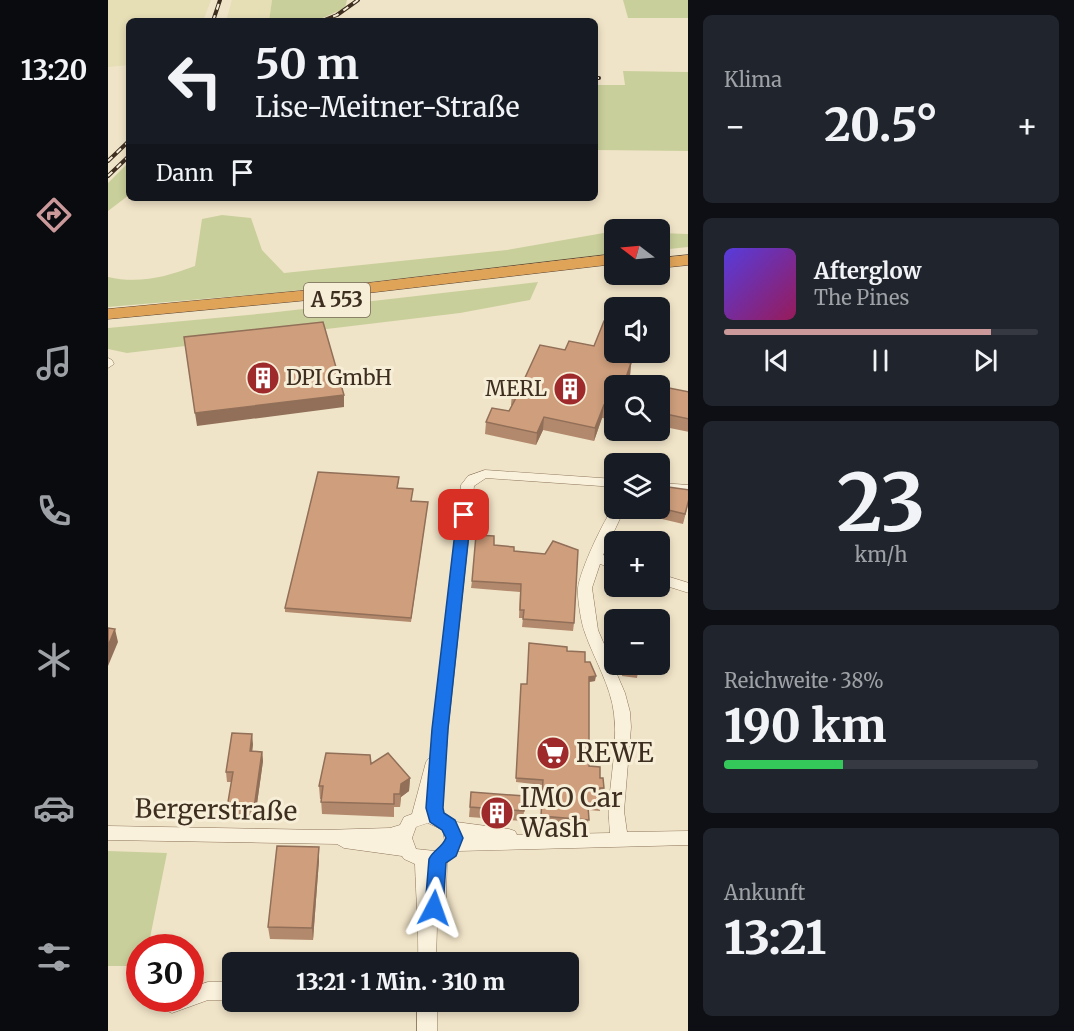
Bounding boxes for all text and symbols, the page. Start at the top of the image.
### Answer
text: 50 m [255,38,359,90]
icon: left [156,42,234,120]
text: 13:20 [21,53,87,87]
text: Klima [724,67,782,92]
text: Lise-Meitner-Straße [255,90,520,124]
text: 20.5° [824,97,938,153]
text: − [724,106,746,147]
text: + [1016,106,1038,147]
icon: arrive [226,156,259,189]
text: Dann [156,159,214,187]
icon: directions [33,194,75,236]
north arrow [604,219,670,285]
map controls [604,219,670,675]
text: Afterglow [814,257,921,285]
road number: A 553 [304,283,370,317]
text: The Pines [814,285,909,310]
button: sound [604,297,670,363]
icon: music [33,342,75,384]
icon: previous [760,344,793,377]
icon: pause [864,344,897,377]
icon: next [969,344,1002,377]
building icon: DPI GmbH [245,360,281,396]
place label: DPI GmbH [286,364,392,391]
building icon: MERL [552,371,588,407]
place label: MERL [485,375,547,402]
button: search [604,375,670,441]
button: layers [604,453,670,519]
text: 23 [837,454,925,552]
pin [438,489,489,540]
icon: phone [33,490,75,532]
icon: arrive [447,498,480,531]
button: + [604,531,670,597]
text: km/h [855,542,907,567]
button: − [604,609,670,675]
icon: climate [33,639,75,681]
text: Reichweite · 38% [724,668,884,693]
text: 190 km [724,698,886,754]
supermarket icon: REWE [535,735,571,771]
place label: REWE [576,736,654,769]
place label: IMO Car Wash [519,781,623,844]
icon: car [33,787,75,829]
street label: Bergerstraße [134,792,298,827]
building icon: IMO Car Wash [479,795,515,831]
position arrow [402,876,466,940]
text: Ankunft [724,880,805,905]
text: 13:21 [724,910,826,966]
speed limit sign: 30 [126,934,204,1012]
icon: filters [33,936,75,978]
text: 13:21 · 1 Min. · 310 m [296,968,505,996]

